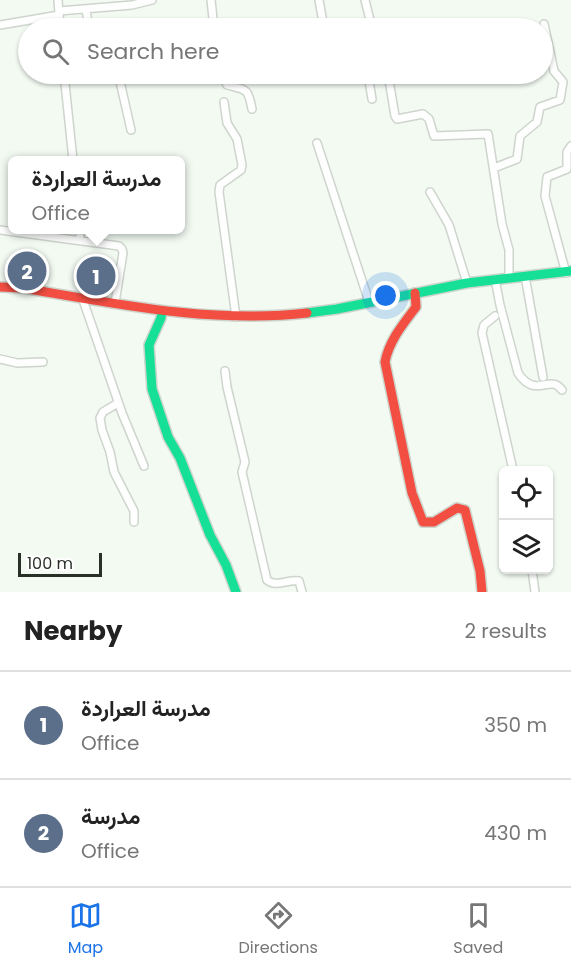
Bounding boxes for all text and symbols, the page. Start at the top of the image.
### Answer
search box [18,18,553,84]
icon: search [39,35,72,68]
text: Search here [87,36,220,67]
popup [8,156,185,234]
text: مدرسة العراردة [32,163,161,194]
text: Office [32,199,90,227]
pin: 2 [8,248,46,294]
pin: 1 [76,254,116,298]
your location [371,281,400,310]
map controls [499,466,553,574]
button: locate [499,466,553,520]
button: layers [499,520,553,574]
scale bar [18,550,102,578]
text: 100 m [27,552,73,575]
text: Nearby [24,613,122,649]
text: 2 results [464,617,547,645]
text: مدرسة العراردة [81,693,211,724]
text: 1 [40,711,47,739]
text: 350 m [484,711,547,739]
text: Office [81,729,139,757]
text: مدرسة [81,801,140,832]
text: 2 [38,819,49,847]
text: 430 m [484,819,547,847]
text: Office [81,837,139,865]
tab: Map [68,899,103,960]
tab: Directions [239,899,318,960]
tab: Saved [453,899,503,960]

